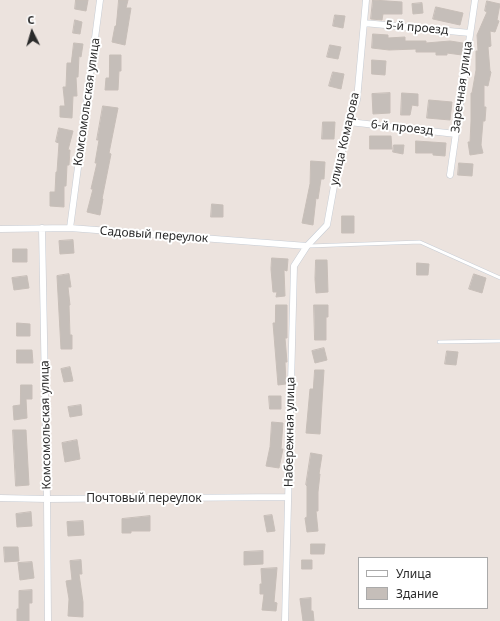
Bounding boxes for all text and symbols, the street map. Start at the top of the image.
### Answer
north arrow [12,12,52,52]
text: С [27,12,35,27]
street label: 5-й проезд [385,18,449,38]
street label: Комсомольская улица [71,37,103,167]
street label: Заречная улица [448,40,476,134]
street label: улица Комарова [327,91,363,187]
street label: 6-й проезд [370,118,434,138]
street label: Садовый переулок [99,224,209,246]
street label: Комсомольская улица [38,360,54,490]
street label: Набережная улица [282,377,298,487]
street label: Почтовый переулок [86,492,202,506]
legend [358,557,488,609]
text: Улица [396,565,431,582]
text: Здание [396,585,438,602]

